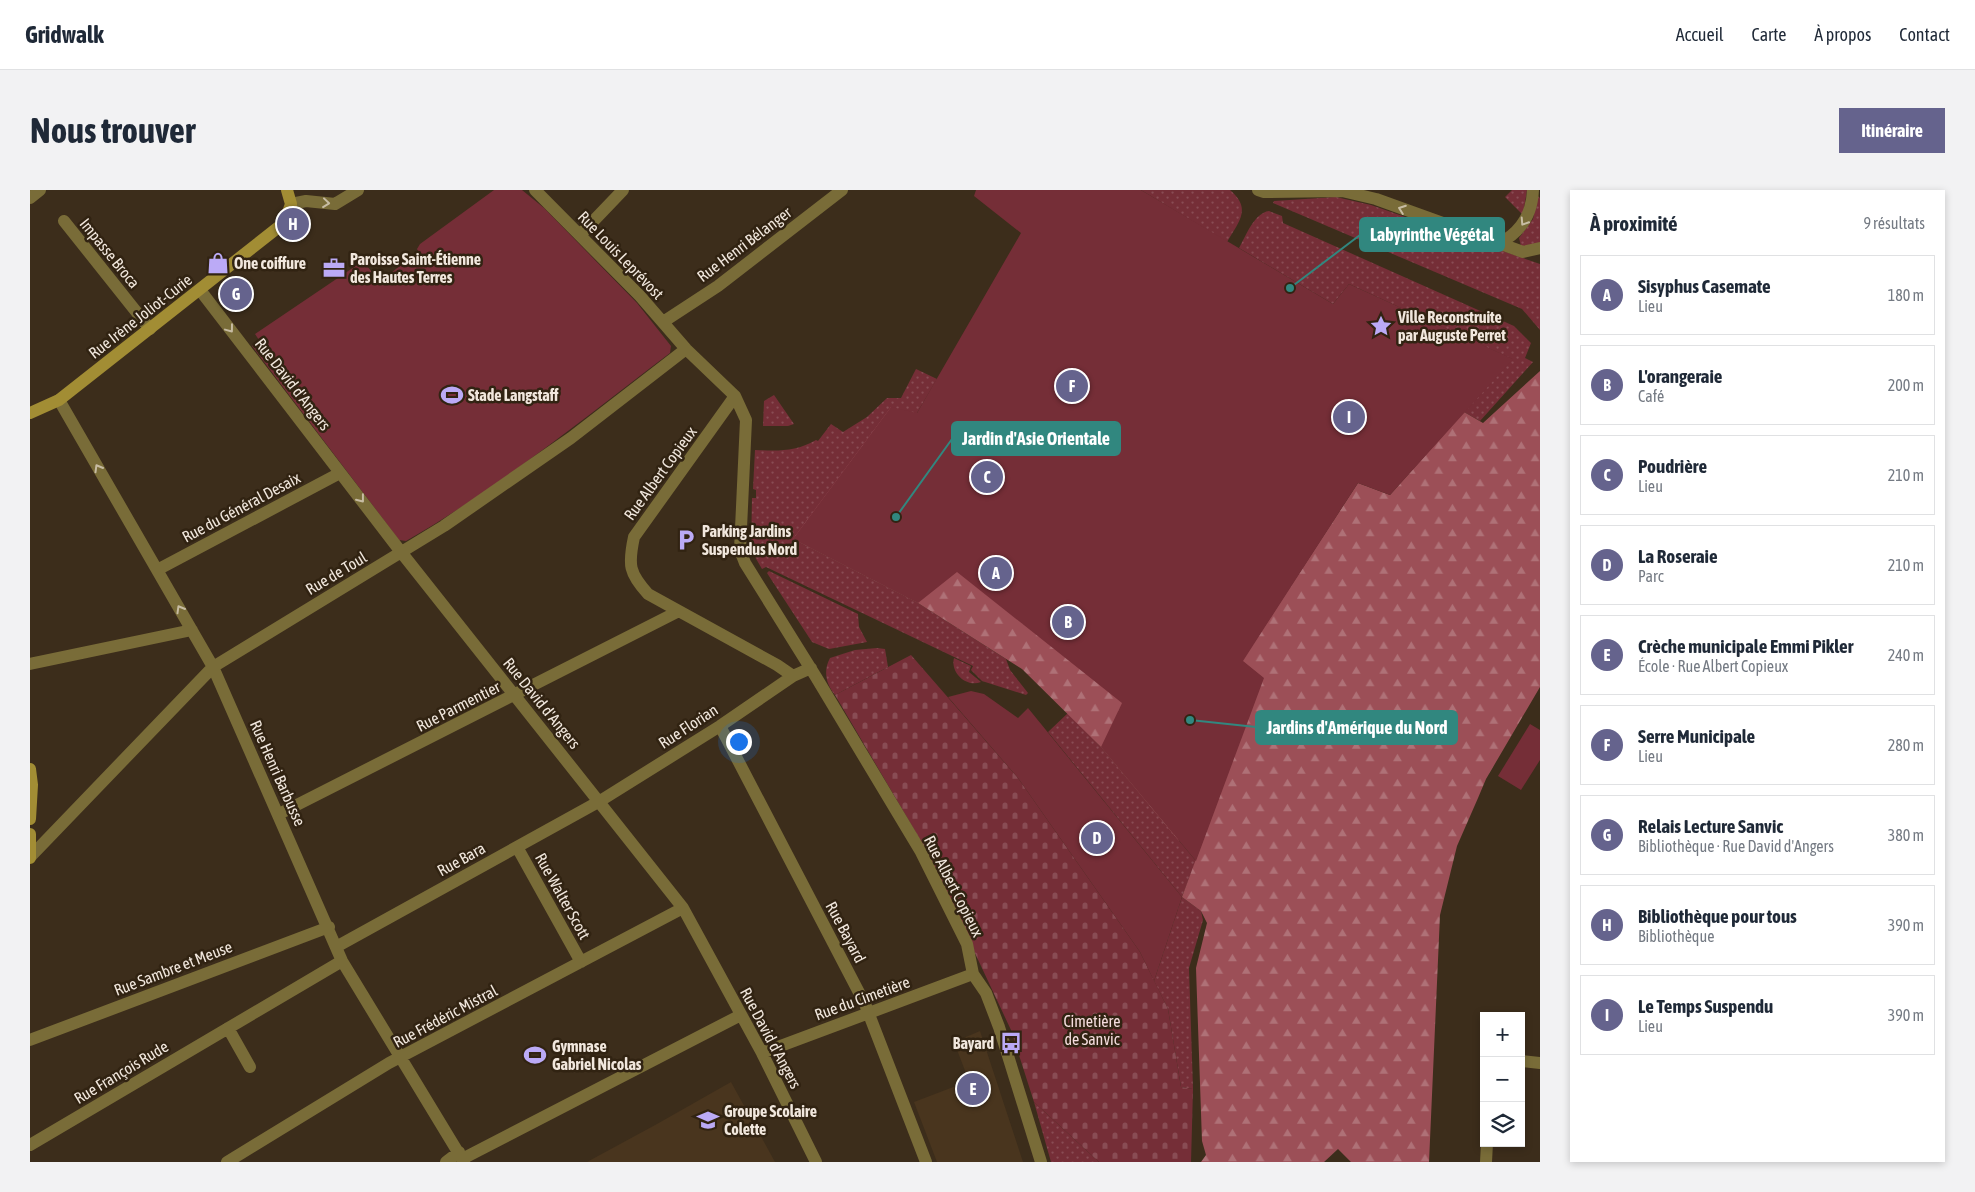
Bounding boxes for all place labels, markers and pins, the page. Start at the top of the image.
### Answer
pin: H [277,205,309,243]
callout: Labyrinthe Végétal [1360,218,1504,251]
shop icon: One coiffure [205,250,231,276]
place label: Paroisse Saint-Étienne des Hautes Terres [350,250,481,286]
place label: One coiffure [234,254,306,272]
office icon: Paroisse Saint-Étienne des Hautes Terres [321,255,347,281]
pin: G [220,275,252,313]
place label: Ville Reconstruite par Auguste Perret [1397,308,1506,344]
place icon: Ville Reconstruite par Auguste Perret [1368,313,1394,339]
pin: F [1056,367,1088,405]
sports icon: Stade Langstaff [439,382,465,408]
place label: Stade Langstaff [468,386,559,404]
pin: I [1333,398,1365,436]
callout: Jardin d'Asie Orientale [952,422,1120,455]
pin: C [971,458,1003,496]
place label: Parking Jardins Suspendus Nord [702,522,798,558]
parking icon: Parking Jardins Suspendus Nord [673,527,699,553]
pin: A [980,554,1012,592]
pin: B [1052,603,1084,641]
callout: Jardins d'Amérique du Nord [1256,711,1457,744]
pin: D [1081,819,1113,857]
bus stop icon: Bayard [998,1030,1024,1056]
place label: Bayard [953,1034,994,1052]
place label: Gymnase Gabriel Nicolas [552,1037,642,1073]
sports icon: Gymnase Gabriel Nicolas [522,1042,548,1068]
pin: E [957,1070,989,1108]
place label: Groupe Scolaire Colette [724,1102,817,1138]
school or university icon: Groupe Scolaire Colette [695,1107,721,1133]

